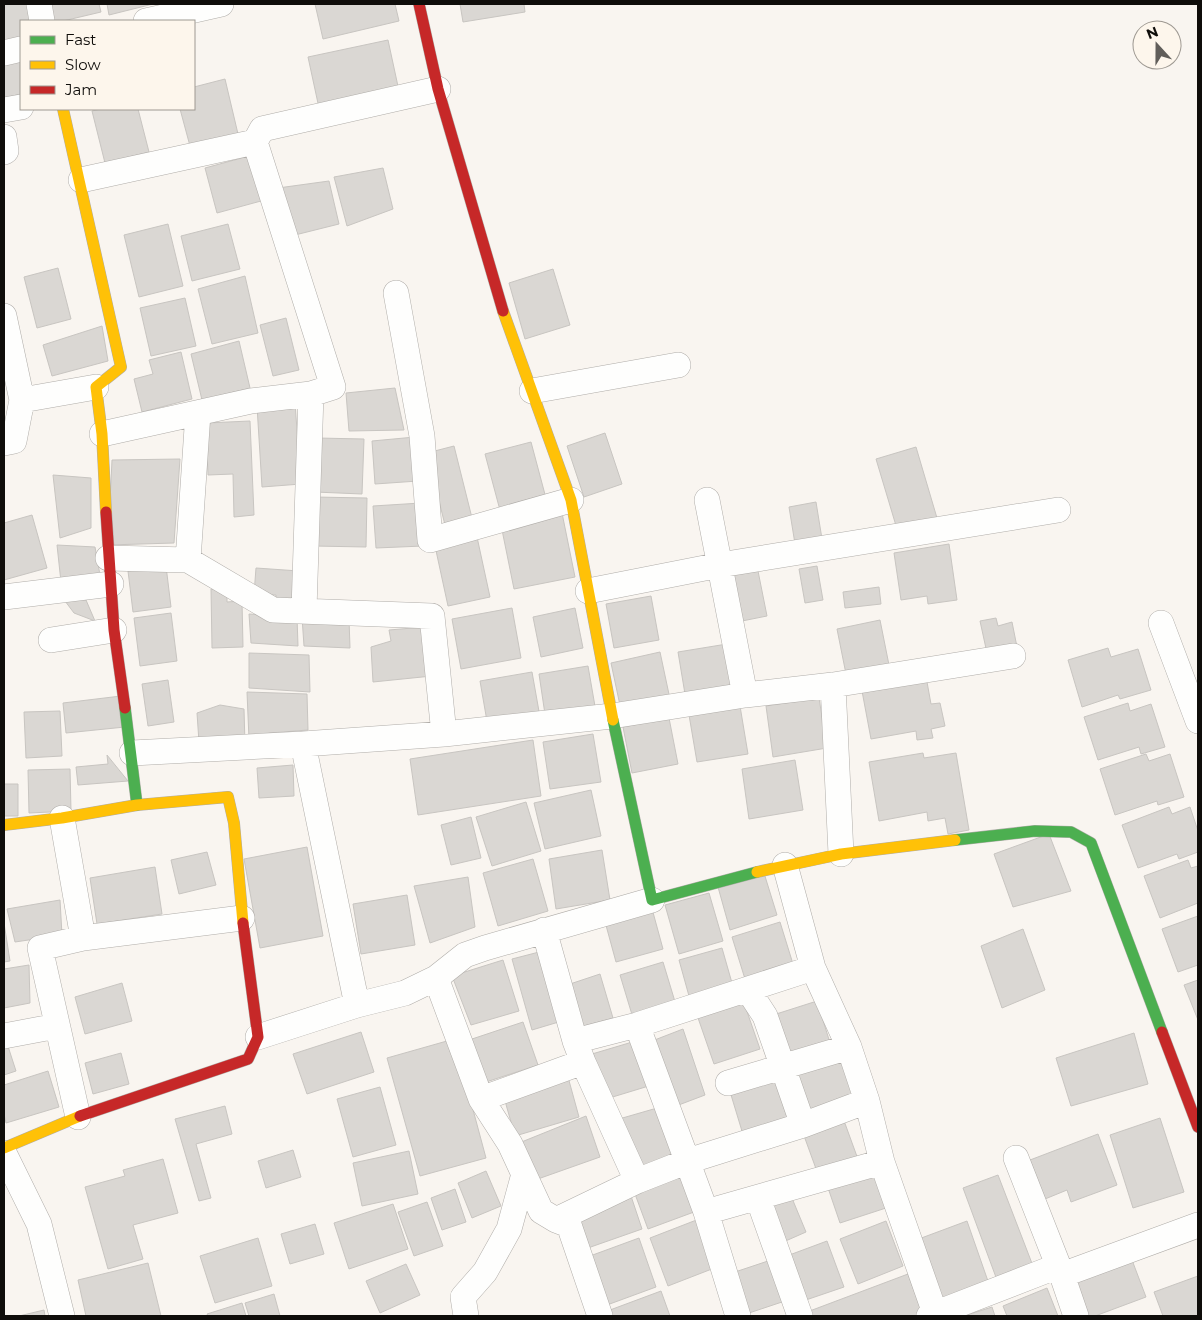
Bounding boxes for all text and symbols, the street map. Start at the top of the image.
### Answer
legend [20,20,195,110]
north arrow [1132,20,1182,70]
text: N [1144,22,1161,43]
text: Fast [65,30,96,49]
text: Slow [65,55,101,74]
text: Jam [64,80,97,99]

